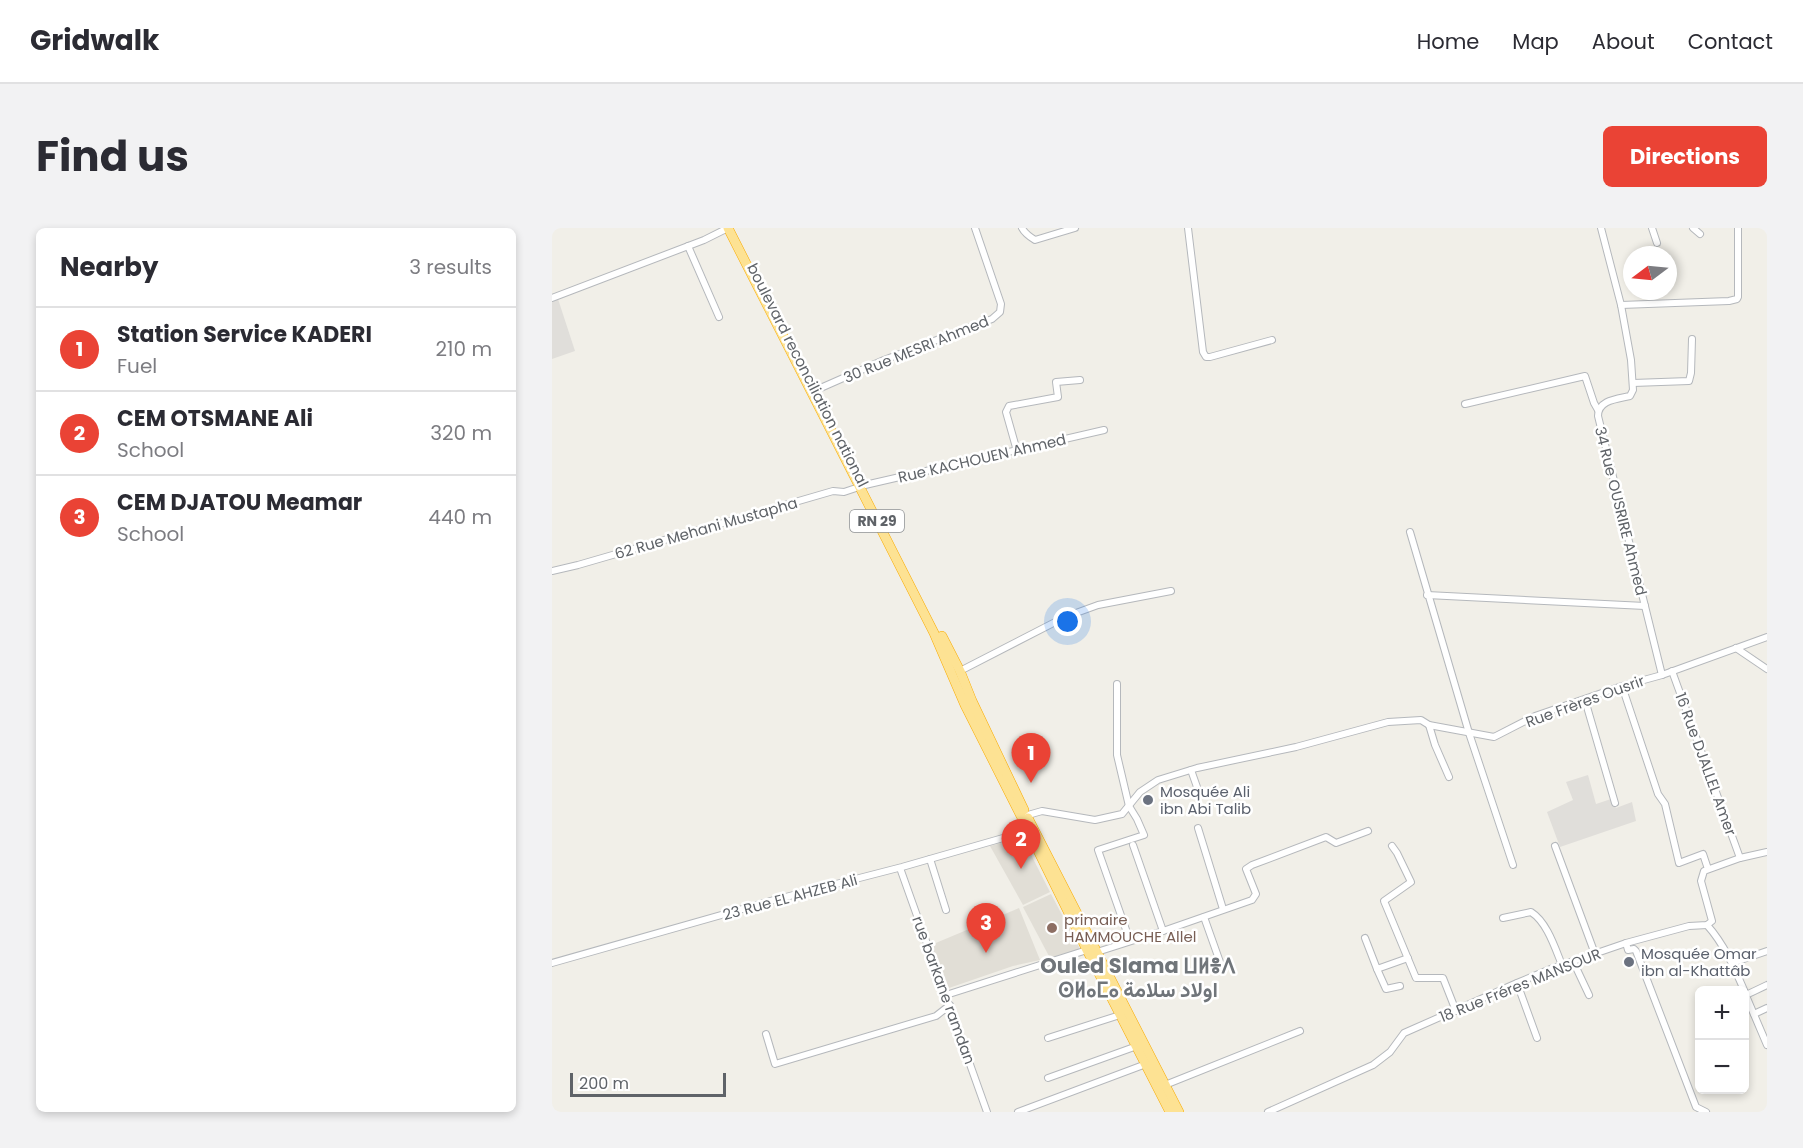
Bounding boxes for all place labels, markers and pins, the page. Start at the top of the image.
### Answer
pin: 1 [1012,734,1050,783]
place label: Mosquée Ali ibn Abi Talib [1160,781,1251,819]
marker: Mosquée Ali ibn Abi Talib [1141,793,1155,807]
pin: 2 [1002,820,1040,869]
pin: 3 [966,904,1006,953]
place label: primaire HAMMOUCHE Allel [1064,909,1196,947]
marker: primaire HAMMOUCHE Allel [1045,921,1059,935]
place label: Mosquée Omar ibn al-Khattâb [1641,943,1757,981]
marker: Mosquée Omar ibn al-Khattâb [1622,955,1636,969]

